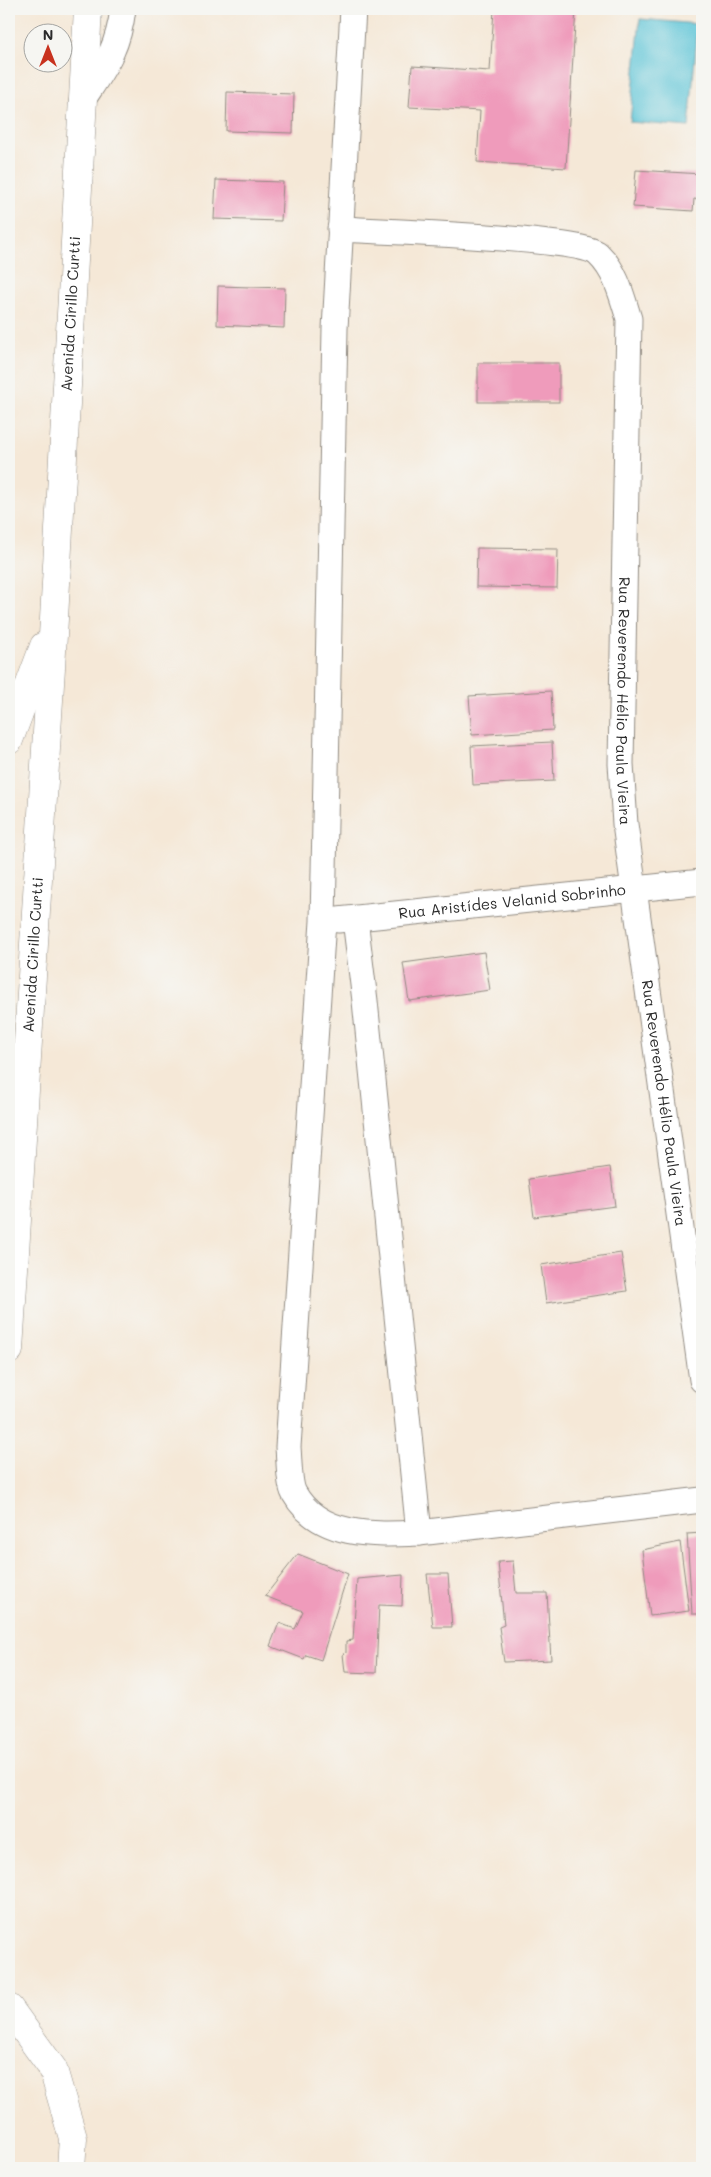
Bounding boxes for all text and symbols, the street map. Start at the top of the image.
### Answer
north arrow [22,22,72,72]
text: N [43,25,53,44]
street label: Avenida Cirillo Curtti [56,236,84,392]
street label: Rua Reverendo Hélio Paula Vieira [612,577,636,826]
street label: Avenida Cirillo Curtti [18,876,47,1033]
street label: Rua Aristídes Velanid Sobrinho [397,879,627,923]
street label: Rua Reverendo Hélio Paula Vieira [638,979,692,1227]

